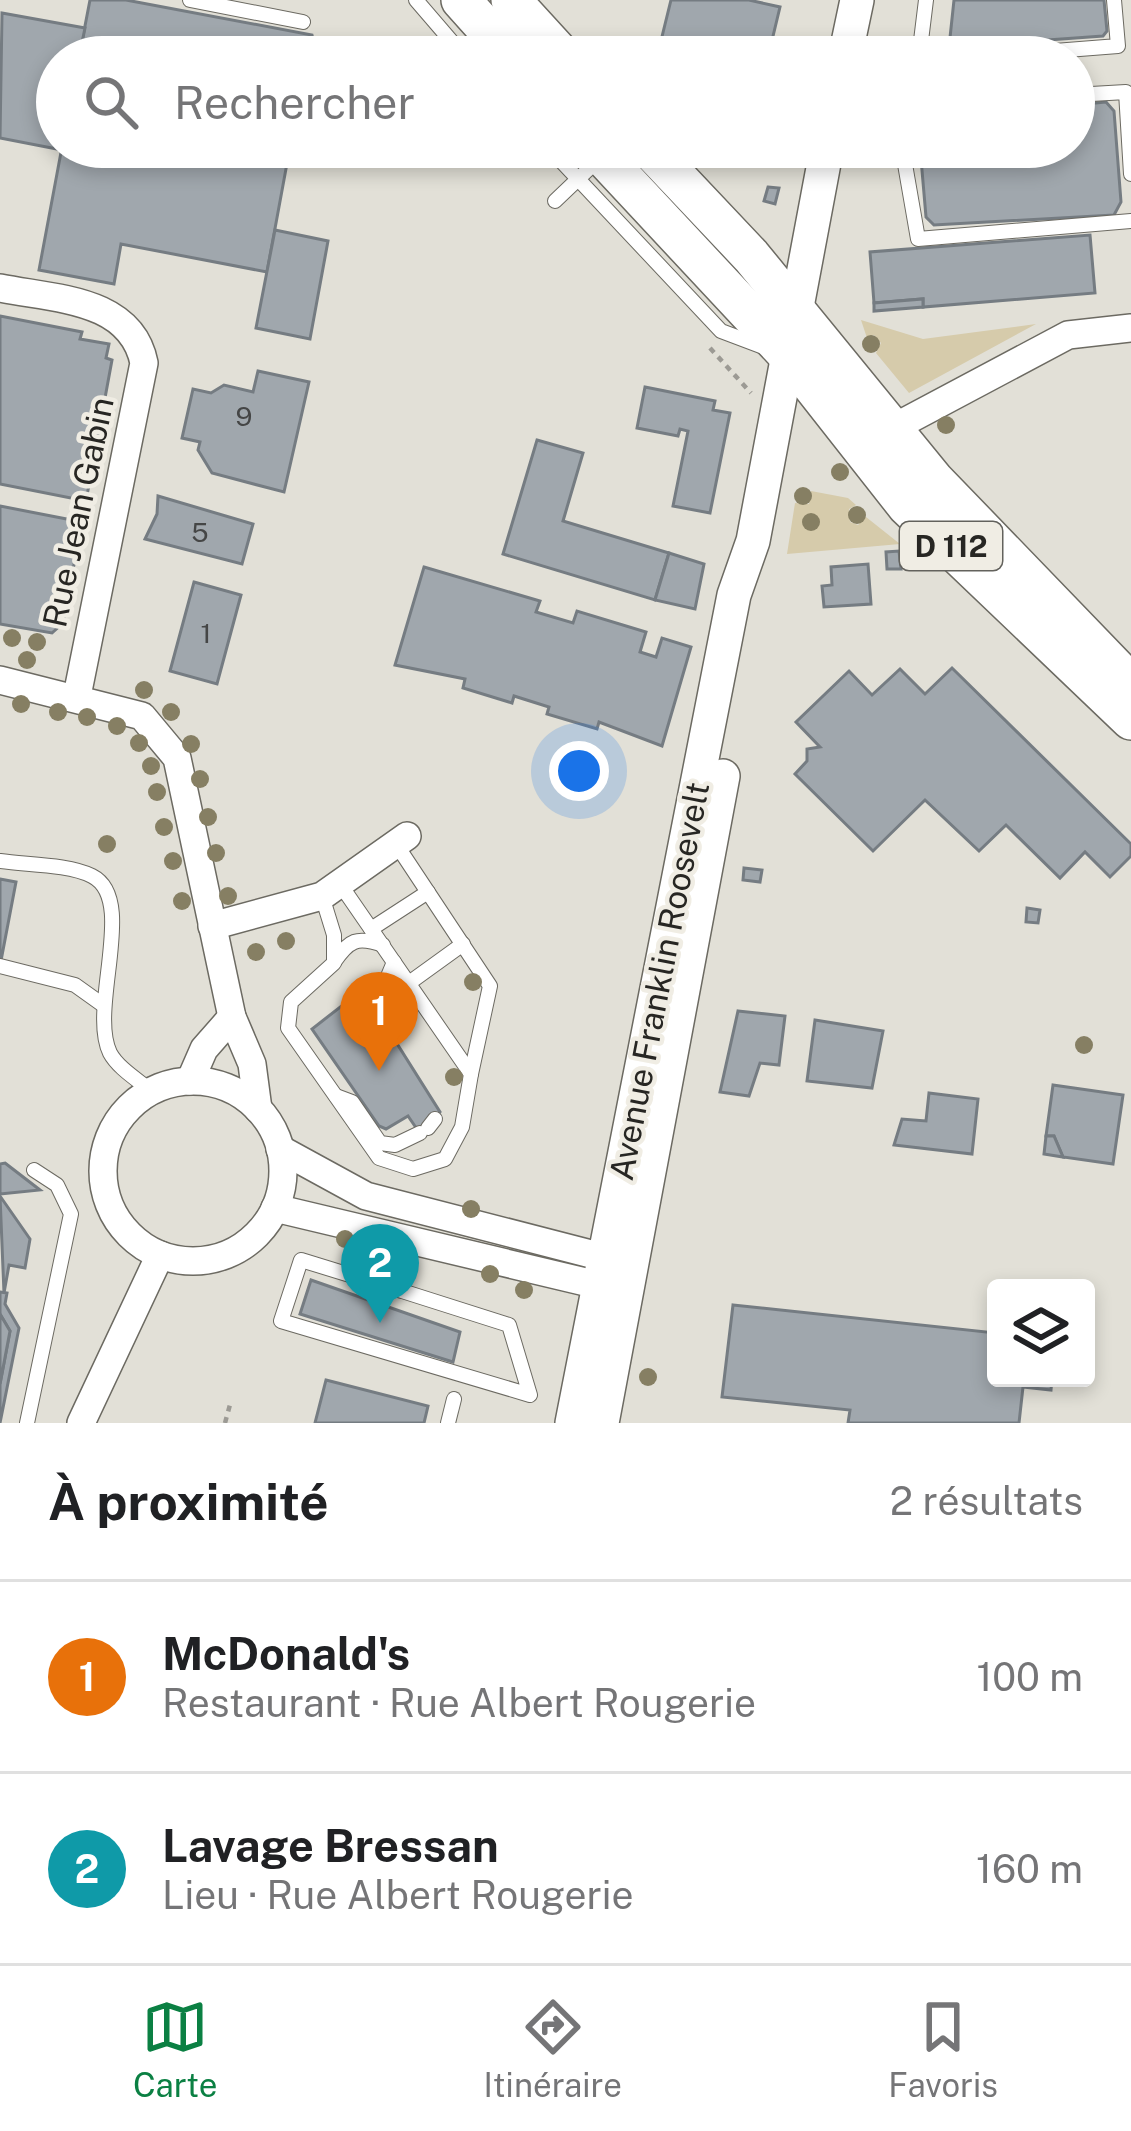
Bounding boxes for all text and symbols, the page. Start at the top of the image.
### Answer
search box [36,36,1095,168]
icon: search [78,69,144,135]
text: Rechercher [174,76,415,129]
street label: Rue Jean Gabin [35,394,121,630]
house number: 9 [236,400,252,432]
house number: 5 [191,516,209,548]
road number: D 112 [900,522,1002,570]
house number: 1 [201,617,212,649]
your location [549,741,609,801]
street label: Avenue Franklin Roosevelt [602,779,716,1183]
pin: 1 [340,972,418,1071]
pin: 2 [341,1224,419,1323]
map controls [987,1279,1095,1387]
button: layers [987,1279,1095,1387]
text: À proximité [48,1472,329,1531]
text: 2 résultats [890,1478,1083,1524]
text: McDonald's [162,1627,410,1680]
text: 1 [79,1654,95,1700]
text: 100 m [976,1654,1083,1700]
text: Restaurant · Rue Albert Rougerie [162,1680,756,1726]
text: Lavage Bressan [162,1819,499,1872]
text: 2 [75,1846,99,1892]
text: 160 m [976,1846,1083,1892]
text: Lieu · Rue Albert Rougerie [162,1872,634,1918]
tab: Carte [133,1994,217,2104]
tab: Itinéraire [484,1994,622,2104]
tab: Favoris [888,1994,998,2104]

